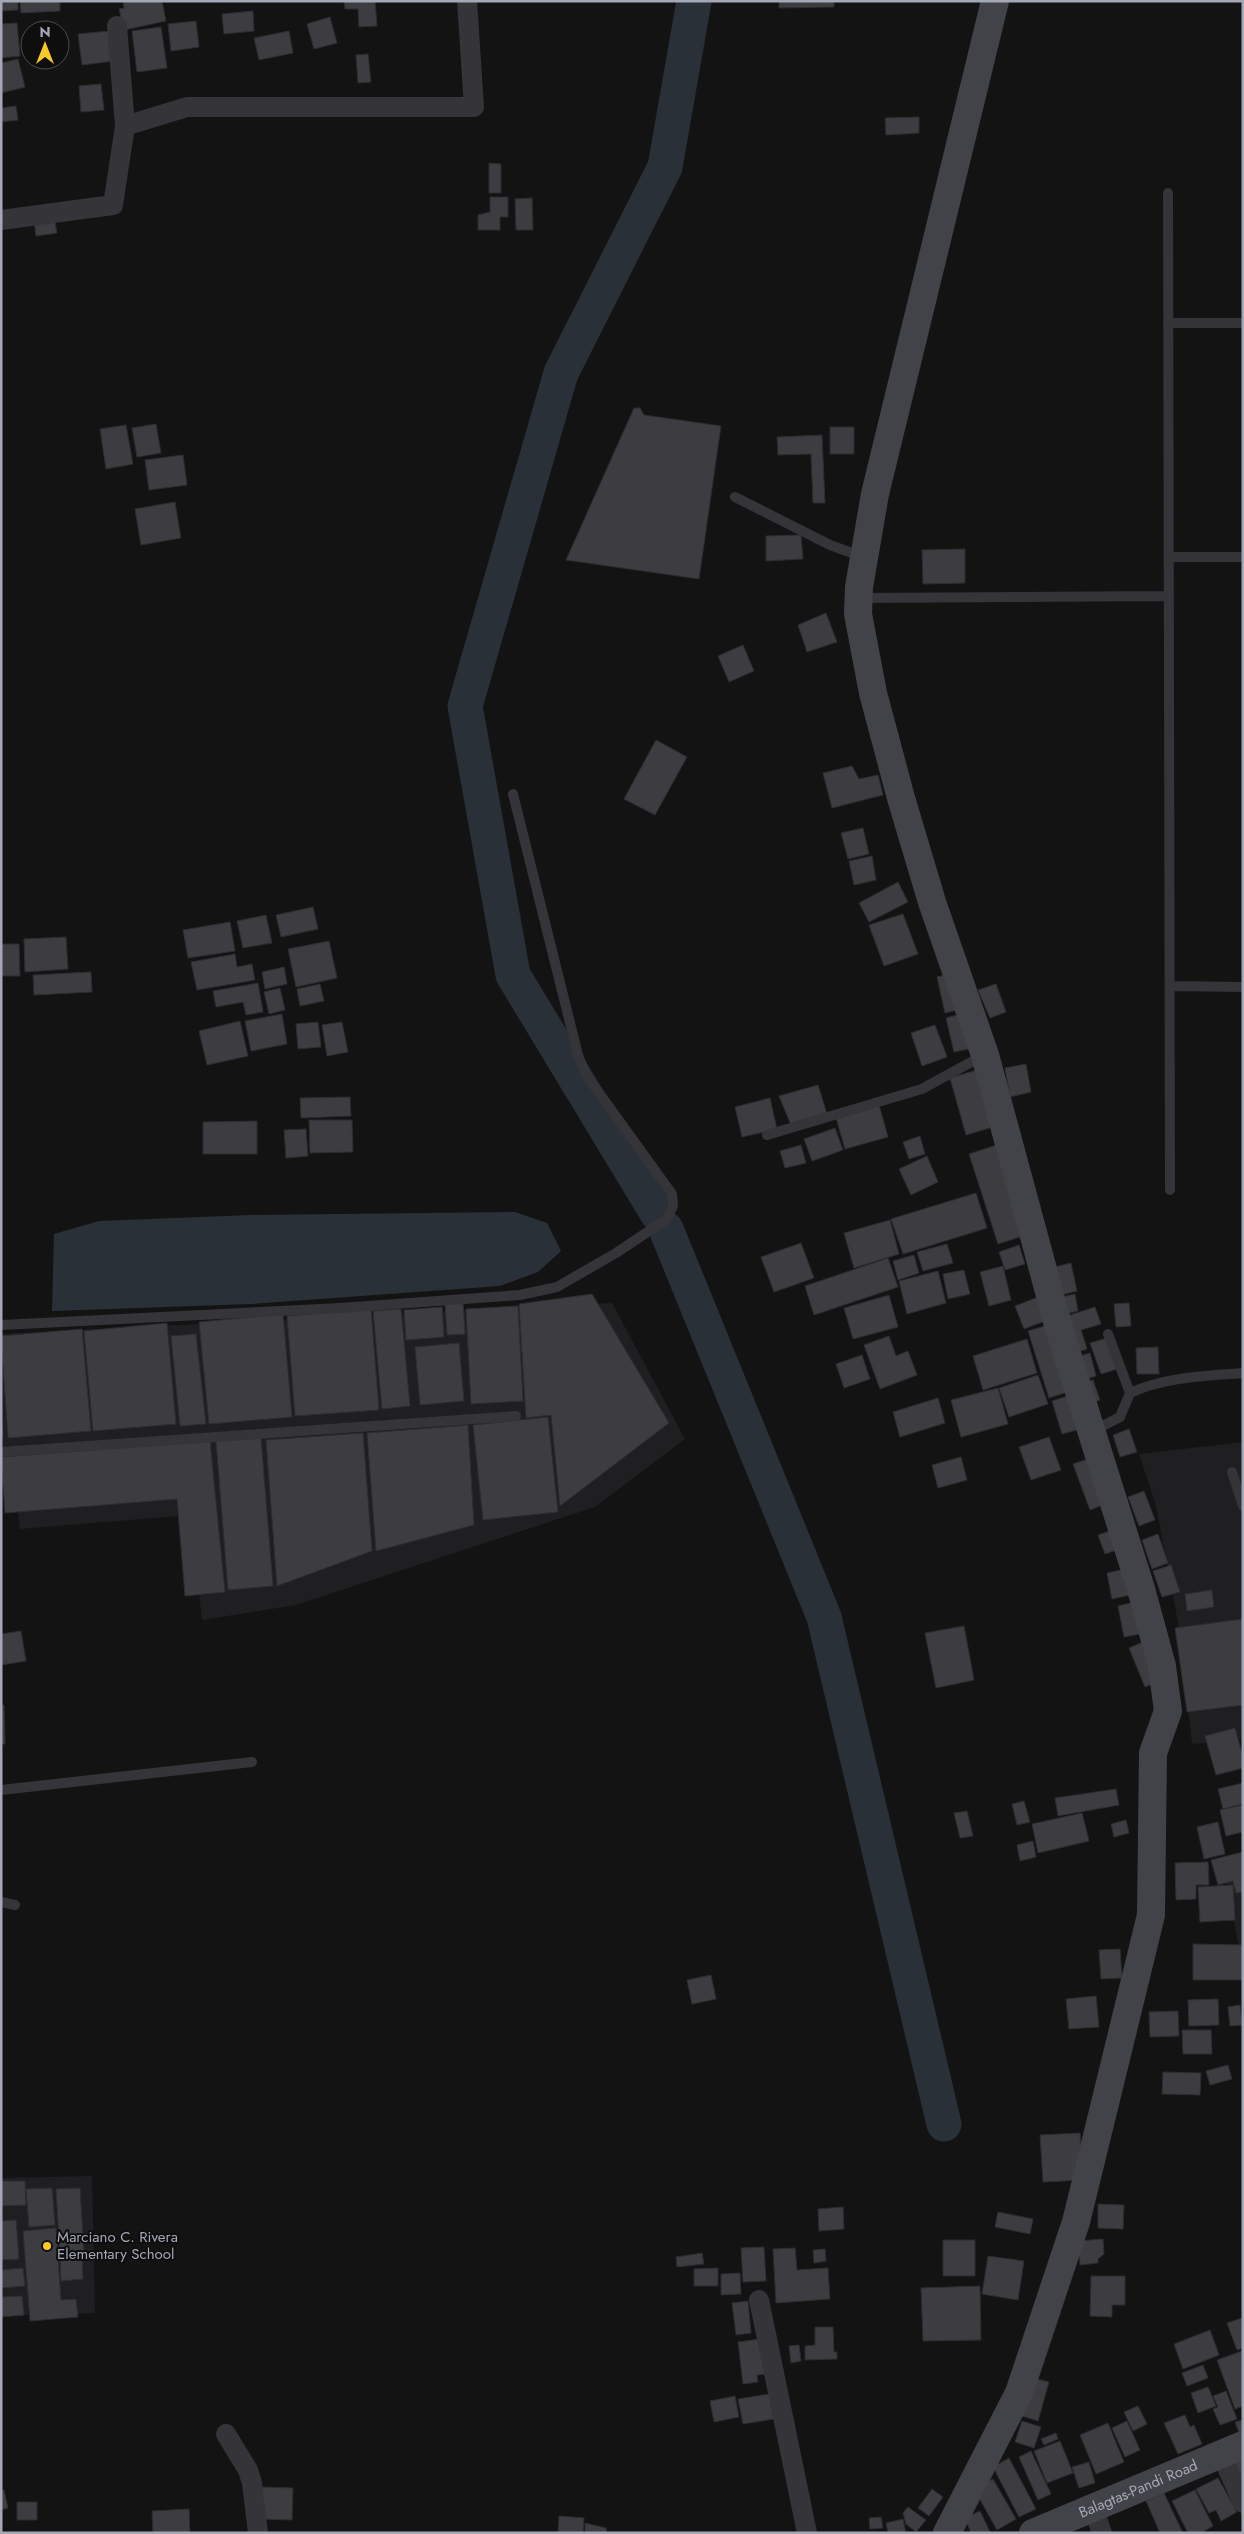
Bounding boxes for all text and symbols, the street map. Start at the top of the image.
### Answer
north arrow [20,20,70,70]
text: N [39,22,51,42]
place label: Marciano C. Rivera Elementary School [57,2226,178,2265]
marker: Marciano C. Rivera Elementary School [41,2240,53,2252]
street label: Balagtas-Pandi Road [1075,2454,1201,2524]

